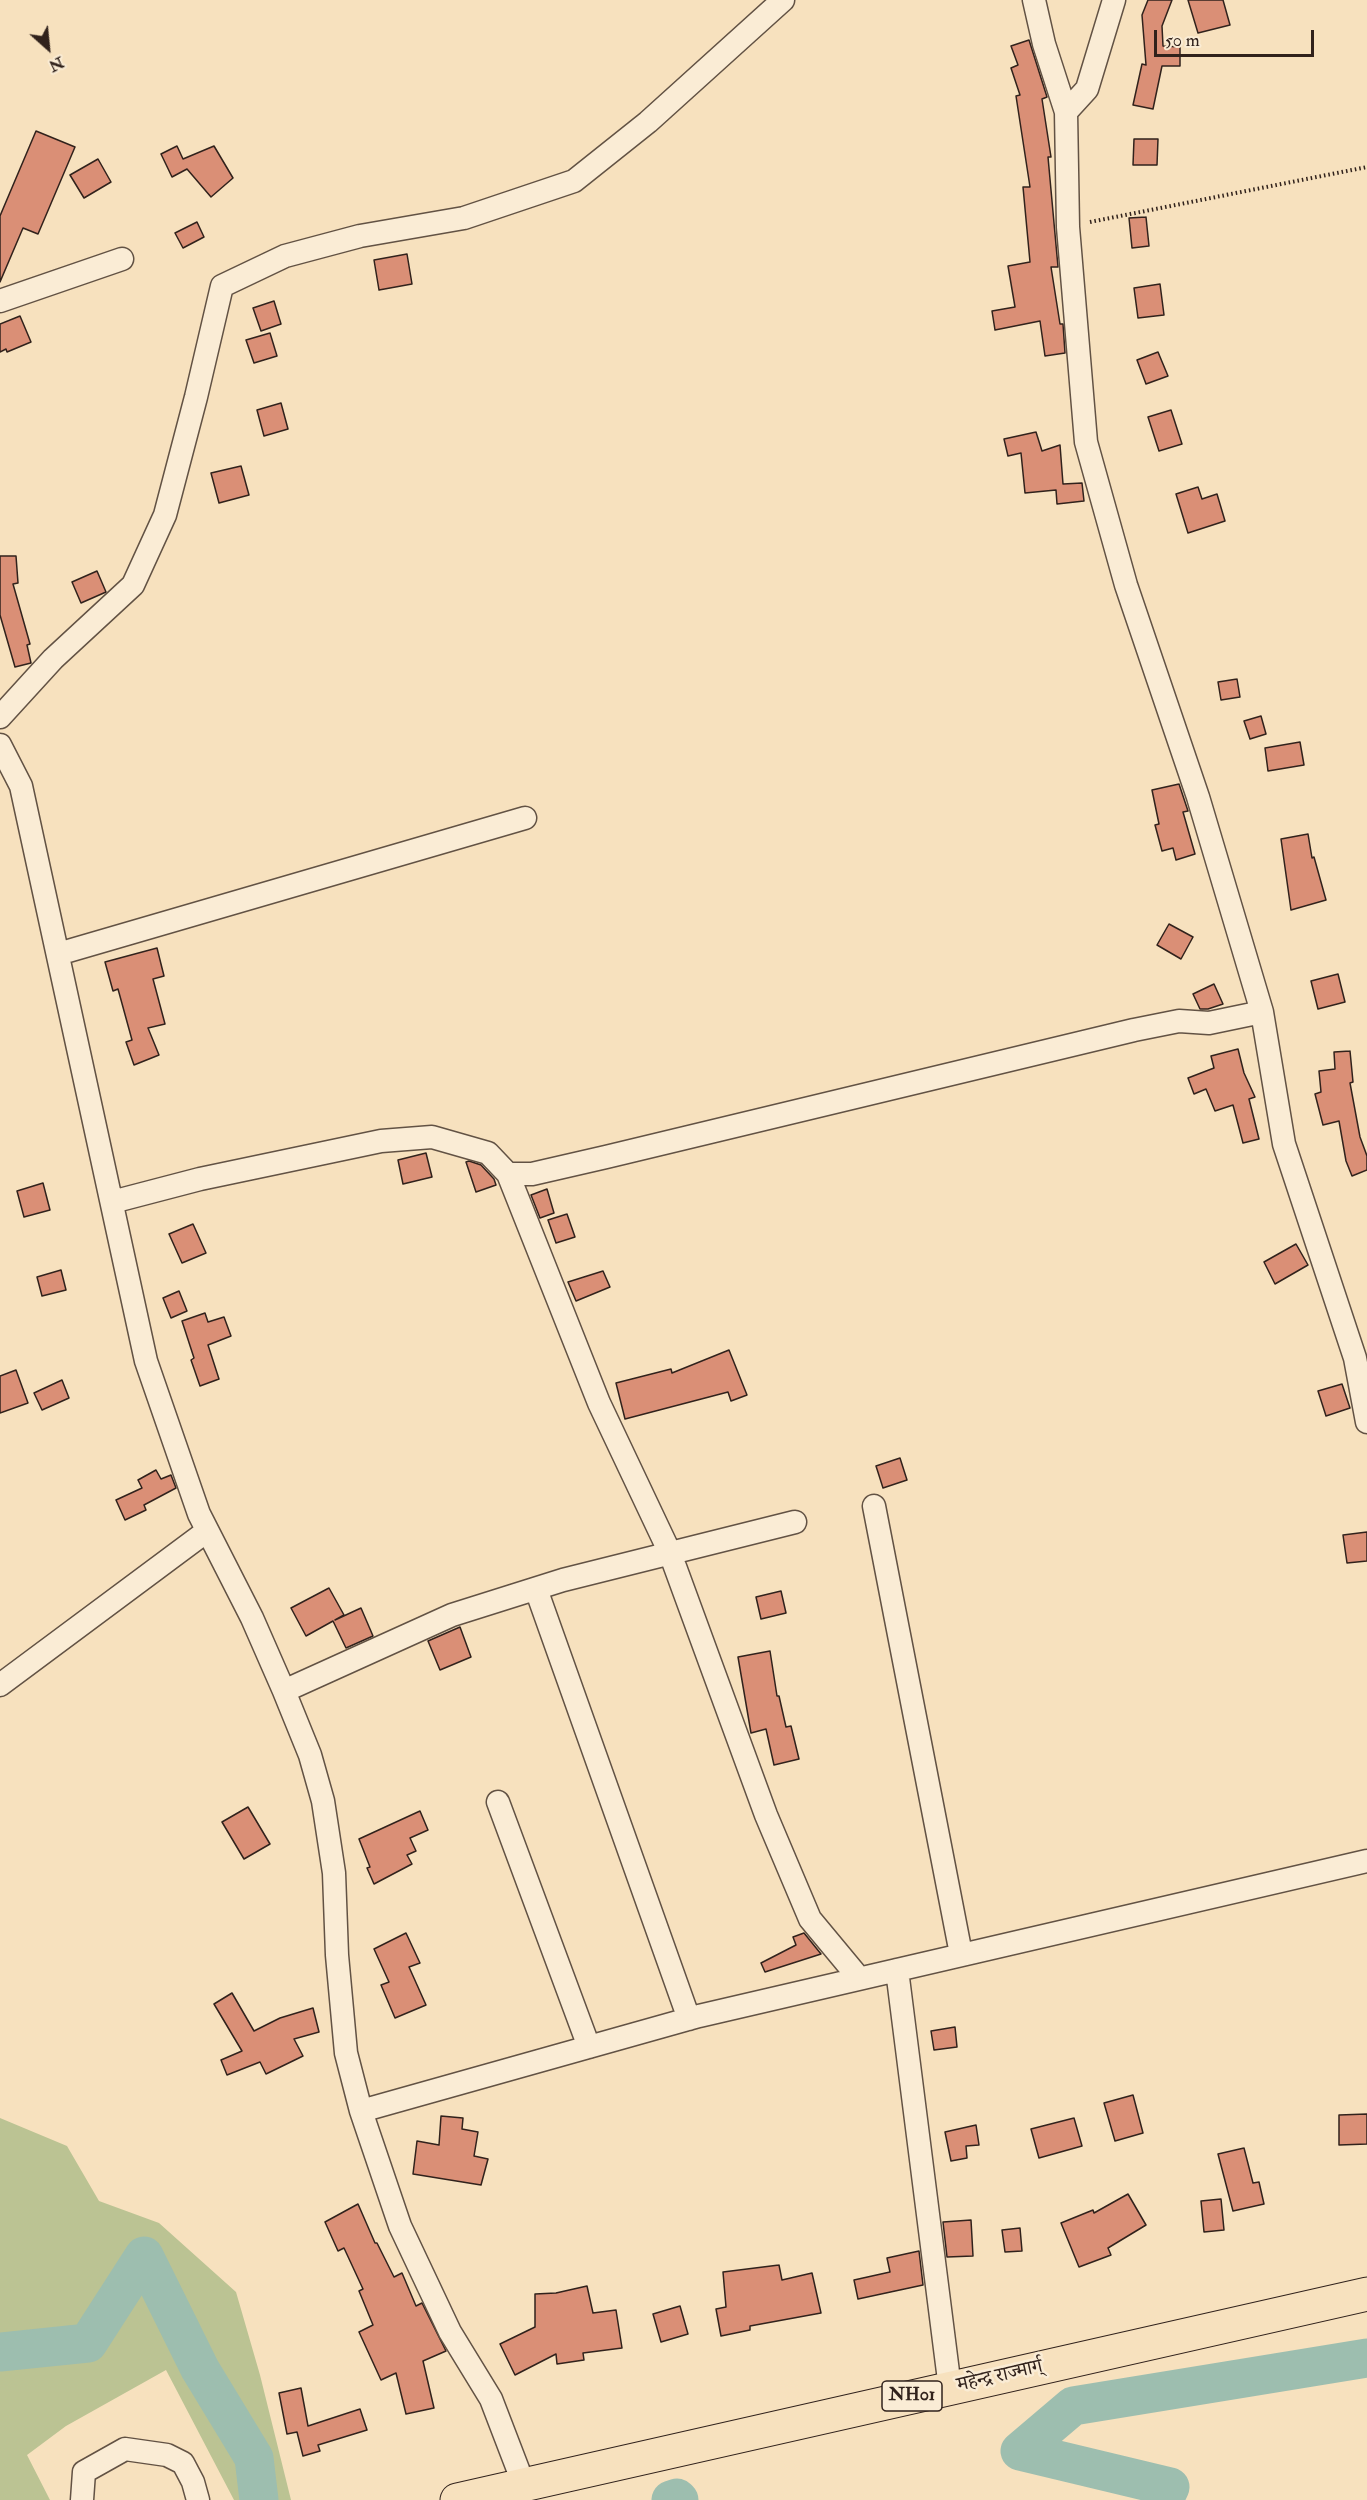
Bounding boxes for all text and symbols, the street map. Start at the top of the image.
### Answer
north arrow [18,18,78,78]
scale bar [1157,18,1318,56]
text: 50 m [1165,29,1200,52]
text: N [45,52,67,76]
street label: महेन्द्र राज्मार्ग् [955,2355,1045,2399]
road number: NH01 [882,2381,942,2411]

